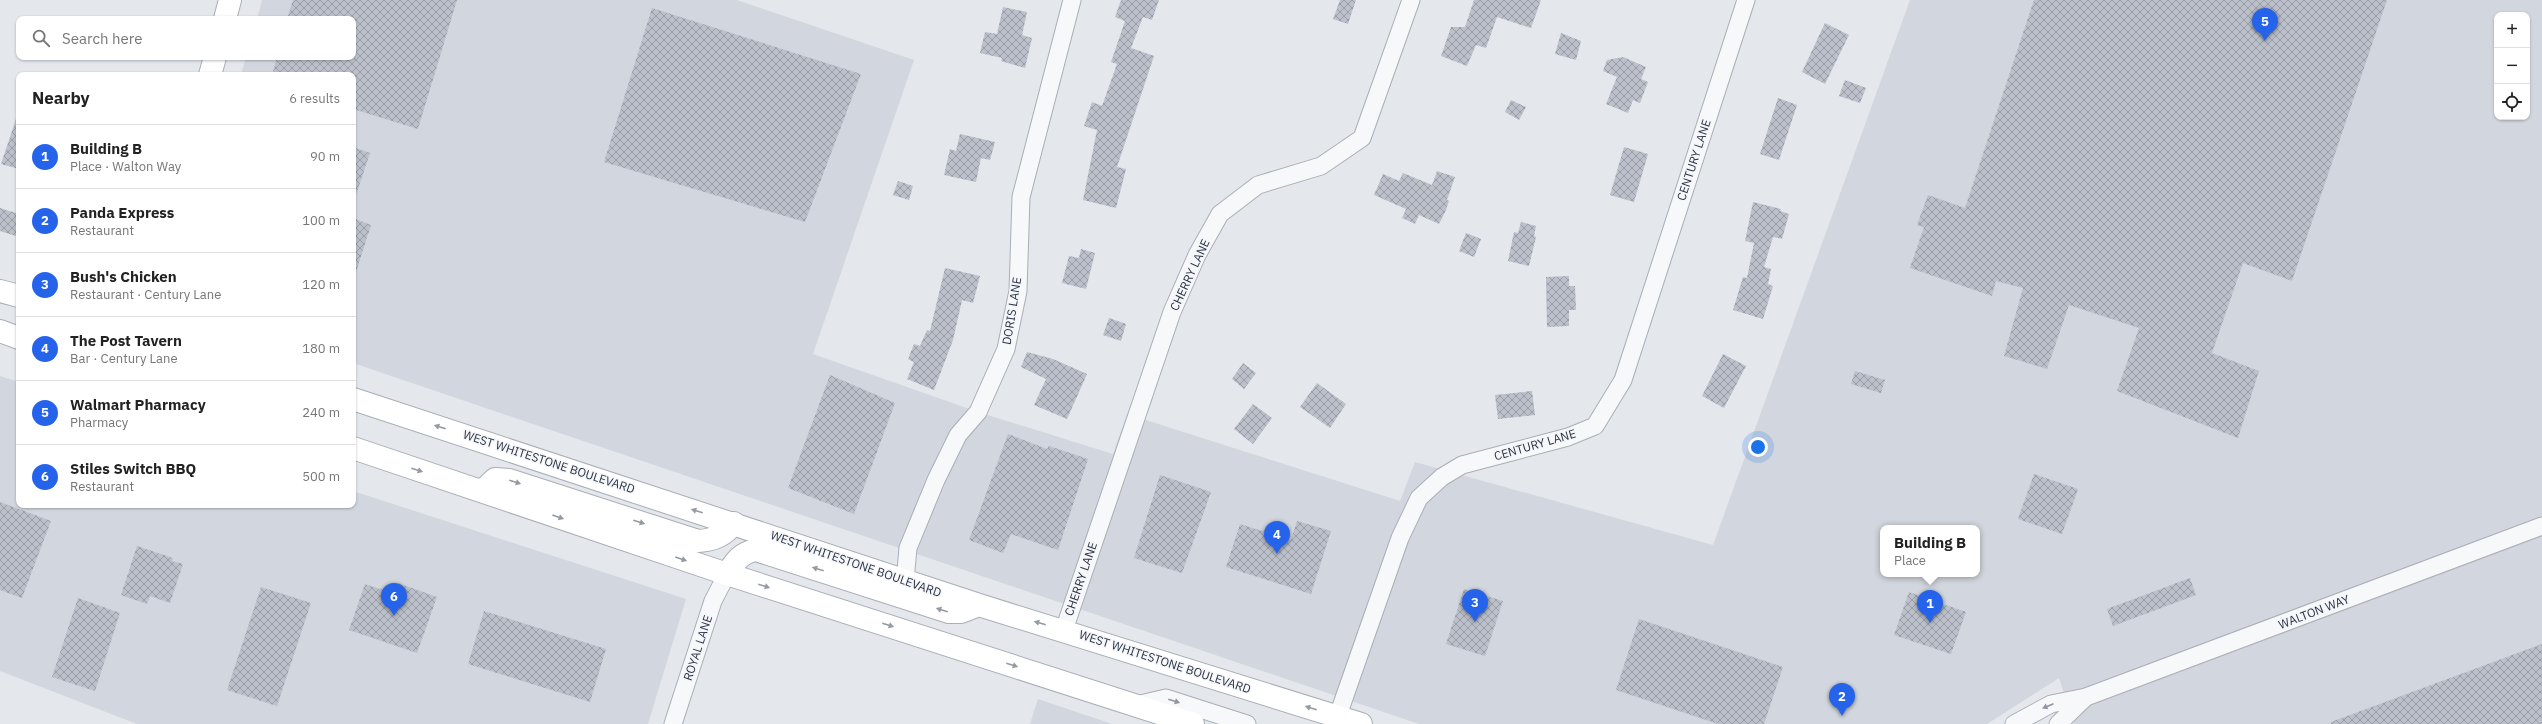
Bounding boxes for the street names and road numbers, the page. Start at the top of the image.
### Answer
street label: CENTURY LANE [1673,117,1714,202]
street label: CHERRY LANE [1166,237,1213,313]
street label: DORIS LANE [999,276,1024,346]
street label: CENTURY LANE [1492,426,1578,463]
street label: WEST WHITESTONE BOULEVARD [461,427,637,496]
street label: WEST WHITESTONE BOULEVARD [769,527,944,600]
street label: CHERRY LANE [1061,540,1100,618]
street label: WALTON WAY [2276,591,2351,632]
street label: ROYAL LANE [680,613,715,683]
street label: WEST WHITESTONE BOULEVARD [1077,627,1253,696]

